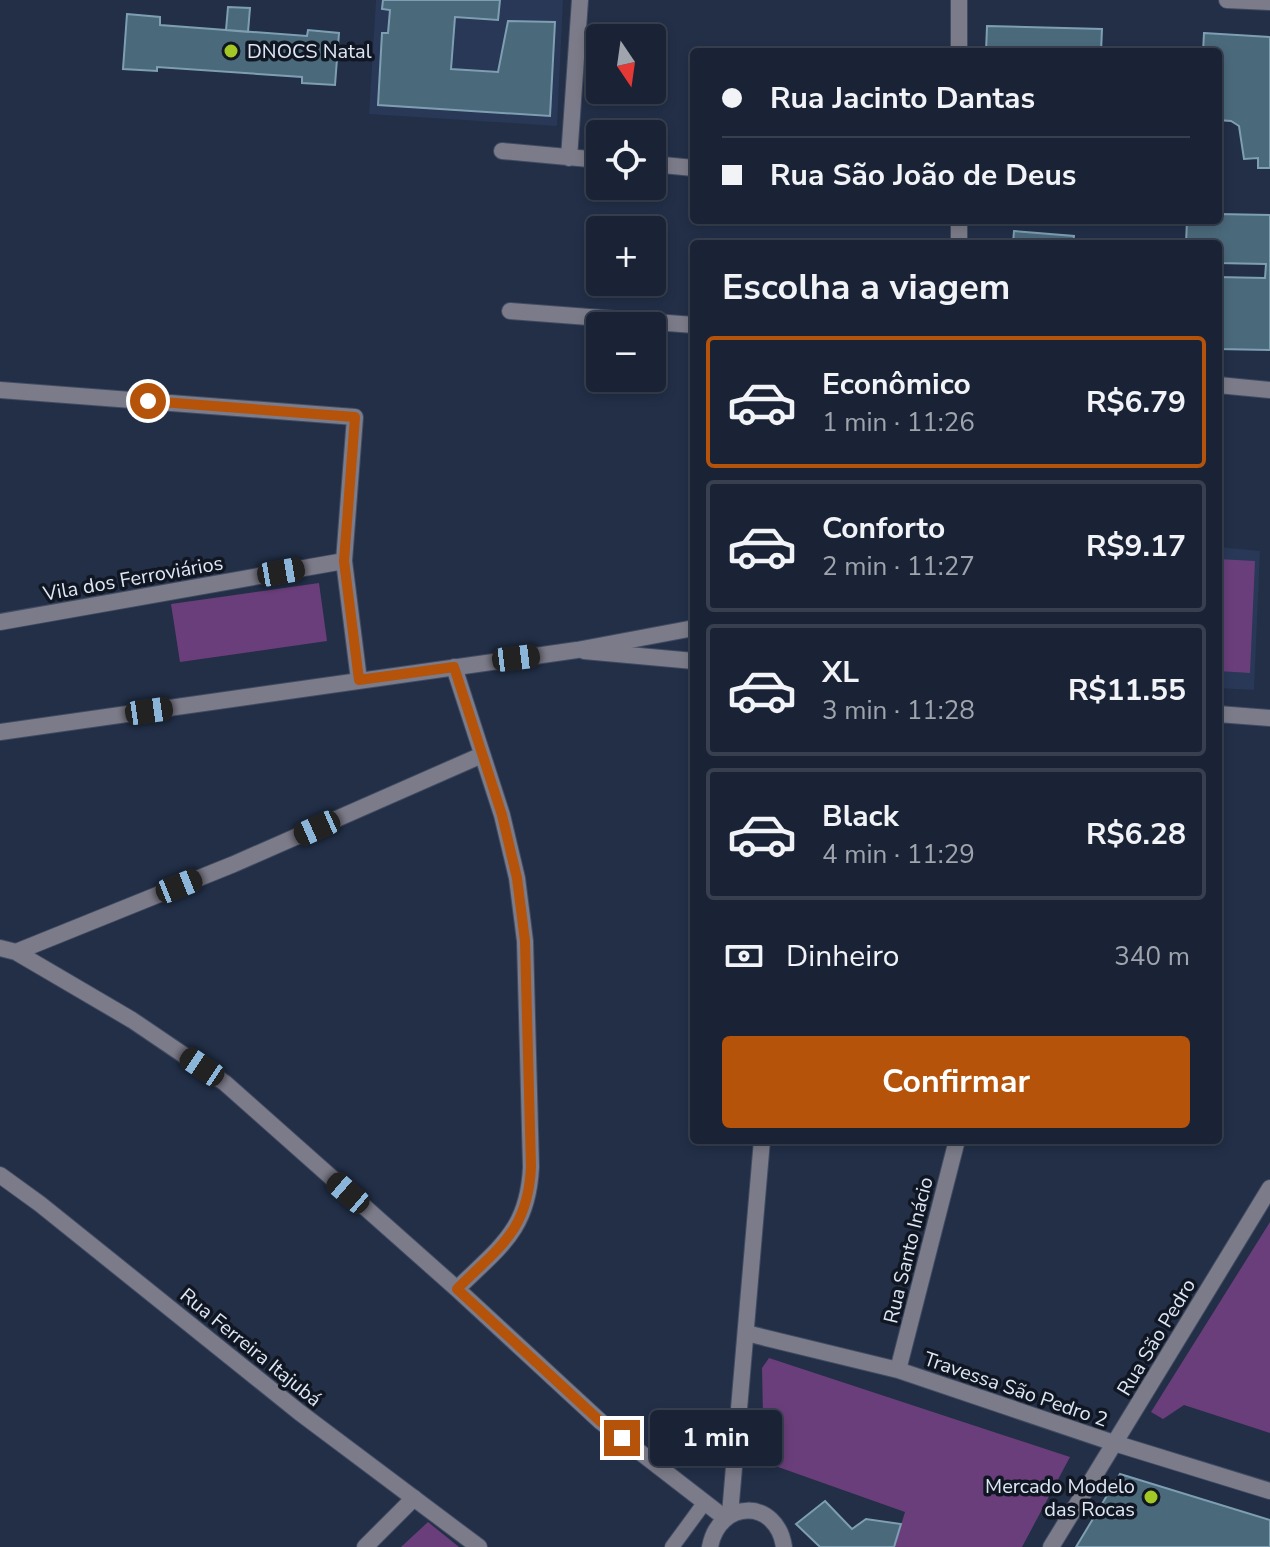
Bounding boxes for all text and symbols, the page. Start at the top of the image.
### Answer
north arrow [586,24,666,104]
map controls [586,24,666,392]
place label: DNOCS Natal [247,38,372,65]
marker: DNOCS Natal [222,42,240,60]
text: Rua Jacinto Dantas [770,78,1035,119]
button: locate [586,120,666,200]
text: Rua São João de Deus [770,155,1076,196]
button: + [586,216,666,296]
text: Escolha a viagem [722,263,1010,312]
button: − [586,312,666,392]
text: Econômico [822,364,971,405]
icon: car [726,366,798,438]
text: R$6.79 [1086,382,1186,423]
route start [130,383,166,419]
text: 1 min · 11:26 [822,405,975,440]
text: Conforto [822,508,945,549]
icon: car [726,510,798,582]
text: R$9.17 [1086,526,1186,567]
street label: Vila dos Ferroviários [40,549,225,608]
text: 2 min · 11:27 [822,549,975,584]
car [255,556,307,588]
car [491,643,541,673]
text: XL [822,652,859,693]
icon: car [726,654,798,726]
text: R$11.55 [1068,670,1186,711]
text: 3 min · 11:28 [822,693,975,728]
car [124,696,174,726]
text: Black [822,796,899,837]
icon: car [726,798,798,870]
car [290,807,344,849]
text: R$6.28 [1086,814,1186,855]
text: 4 min · 11:29 [822,837,975,872]
car [152,866,206,906]
icon: cash [722,934,766,978]
text: Dinheiro [786,936,899,977]
text: 340 m [1114,939,1190,974]
button: Confirmar [722,1036,1190,1128]
car [175,1044,229,1090]
car [322,1168,374,1218]
street label: Rua Santo Inácio [877,1174,940,1326]
street label: Rua São Pedro [1111,1274,1202,1401]
street label: Rua Ferreira Itajubá [174,1282,327,1413]
street label: Travessa São Pedro 2 [920,1345,1111,1434]
callout: 1 min [650,1410,782,1466]
route end [604,1420,640,1456]
text: 1 min [682,1420,750,1455]
place label: Mercado Modelo das Rocas [985,1473,1135,1523]
marker: Mercado Modelo das Rocas [1142,1488,1160,1506]

